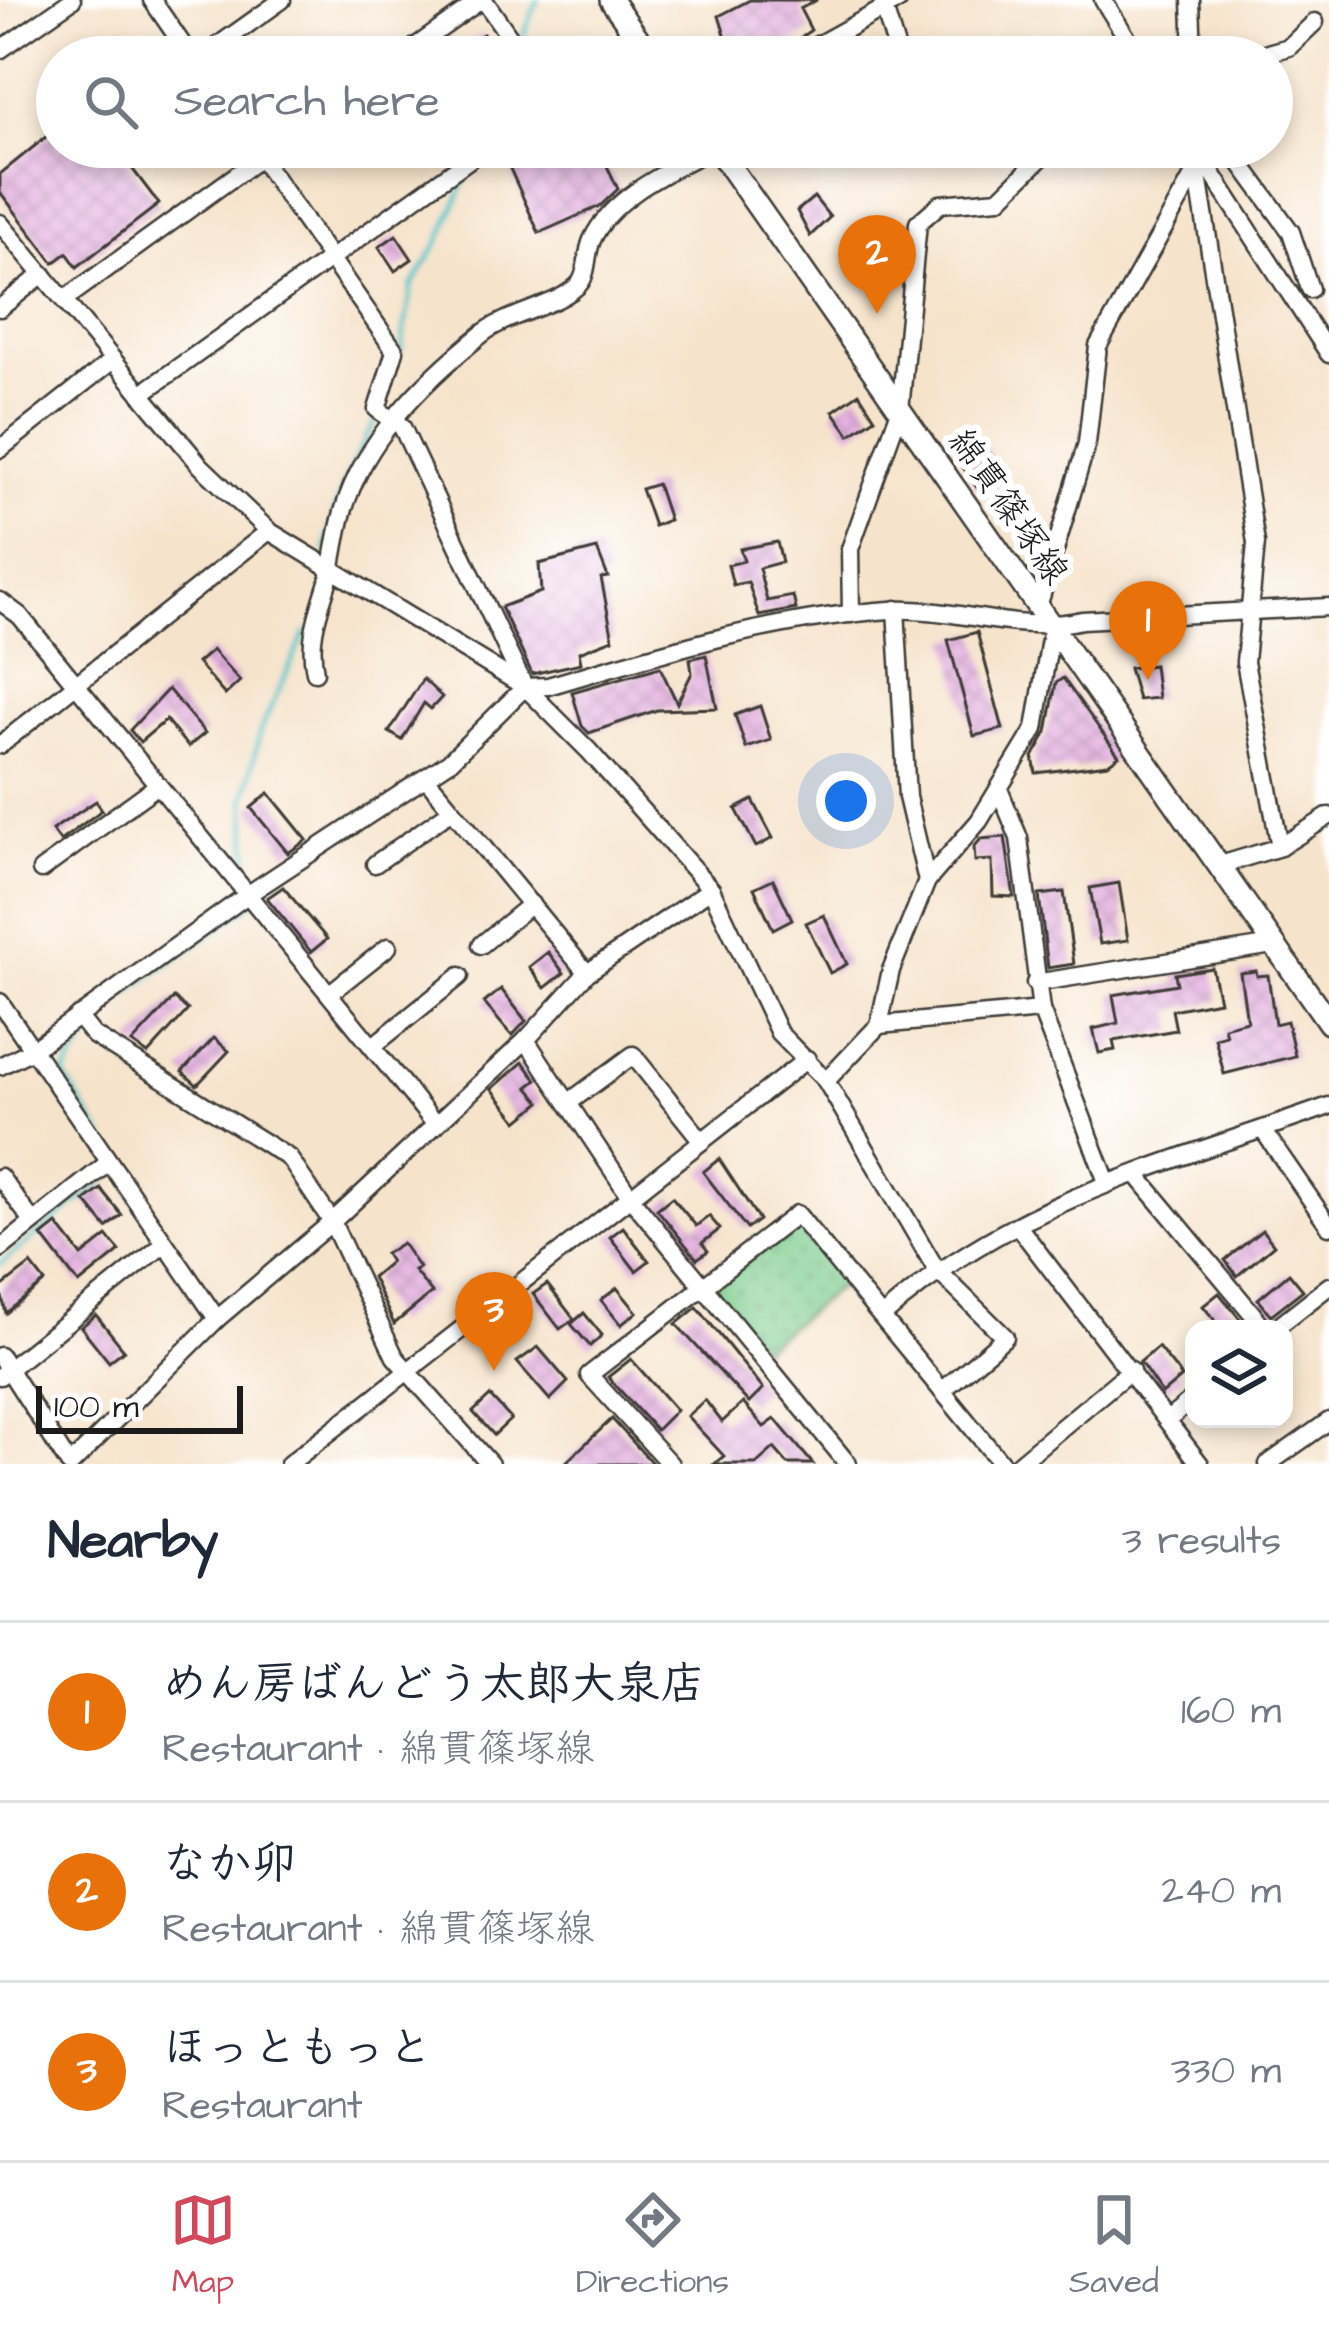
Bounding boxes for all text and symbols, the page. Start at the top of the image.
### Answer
search box [36,36,1293,168]
icon: search [78,69,144,135]
text: Search here [174,71,440,133]
pin: 2 [838,215,916,314]
street label: 綿貫篠塚線 [935,419,1081,595]
pin: 1 [1109,581,1187,680]
your location [816,771,876,831]
pin: 3 [455,1272,533,1371]
map controls [1185,1320,1293,1428]
button: layers [1185,1320,1293,1428]
scale bar [36,1380,243,1433]
text: 100 m [54,1384,139,1430]
text: Nearby [48,1507,218,1578]
text: 3 results [1122,1515,1281,1569]
text: めん房ばんどう太郎大泉店 [162,1654,706,1716]
text: 1 [85,1685,90,1739]
text: 160 m [1181,1685,1281,1739]
text: Restaurant · 綿貫篠塚線 [162,1723,594,1777]
text: なか卯 [162,1834,297,1896]
text: 2 [76,1865,98,1919]
text: 240 m [1162,1865,1281,1919]
text: Restaurant · 綿貫篠塚線 [162,1903,594,1957]
text: ほっともっと [162,2018,432,2080]
text: 3 [77,2045,97,2099]
text: 330 m [1171,2045,1281,2099]
text: Restaurant [162,2080,363,2134]
tab: Map [170,2187,236,2305]
tab: Directions [576,2187,729,2305]
tab: Saved [1069,2187,1159,2305]

